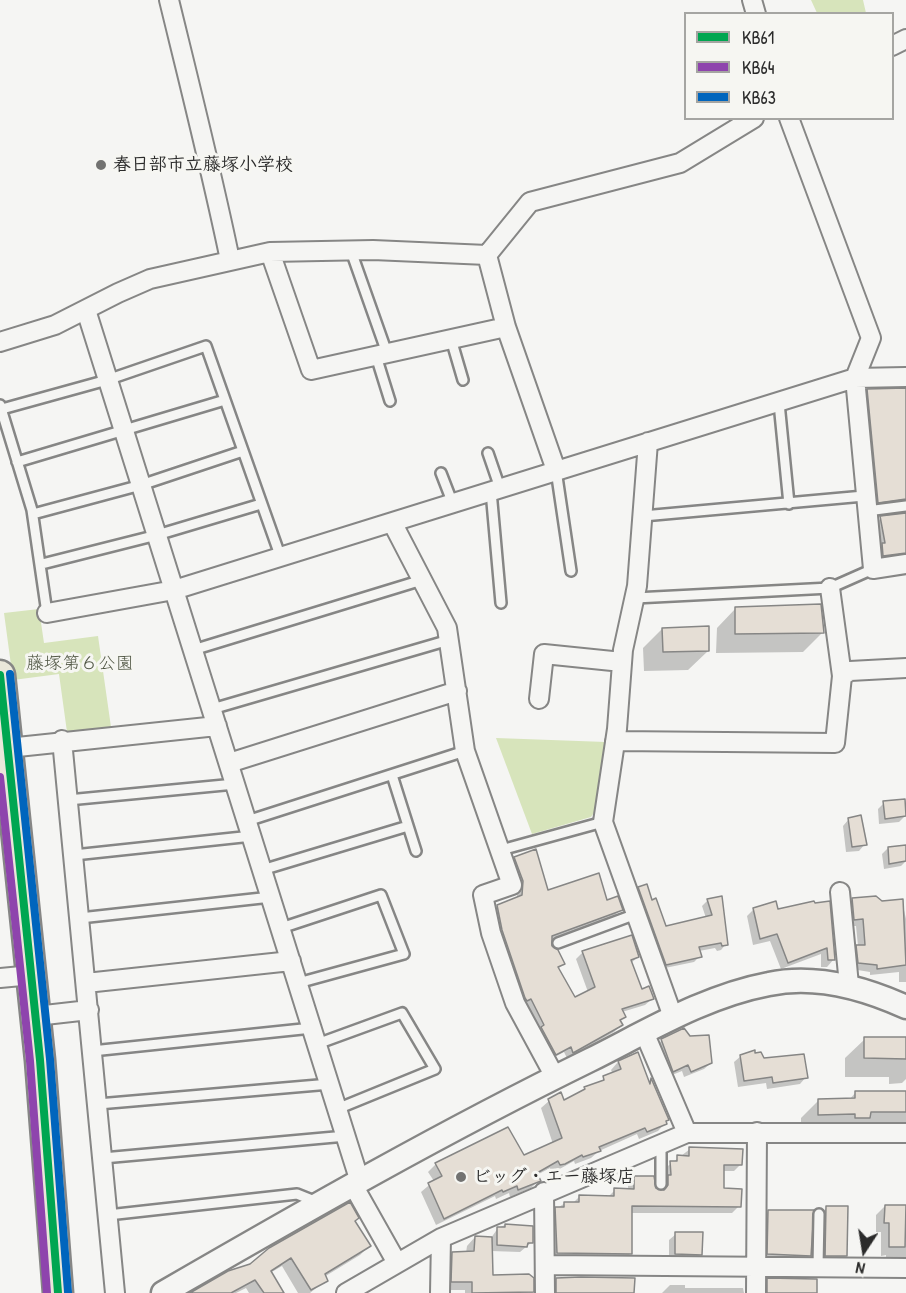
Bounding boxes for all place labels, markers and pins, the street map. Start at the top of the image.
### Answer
place label: 春日部市立藤塚小学校 [113,154,293,176]
marker: 春日部市立藤塚小学校 [94,158,108,172]
place label: ビッグ・エー藤塚店 [473,1166,635,1188]
marker: ビッグ・エー藤塚店 [454,1170,468,1184]

